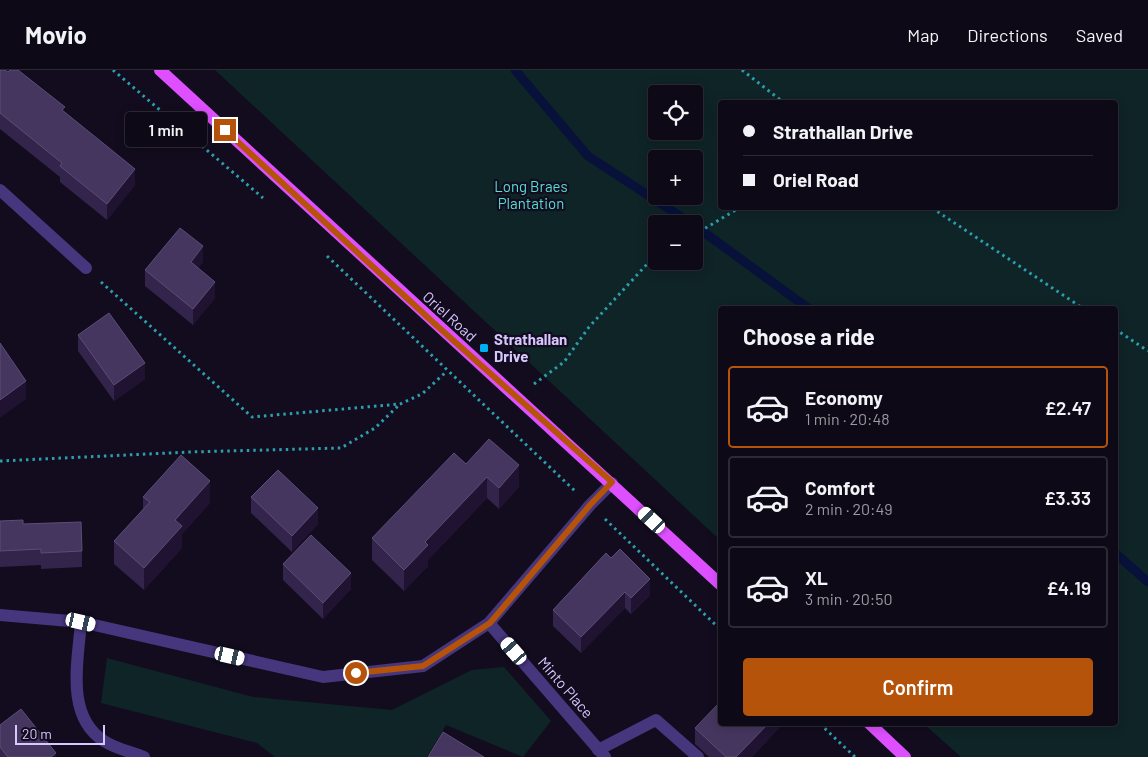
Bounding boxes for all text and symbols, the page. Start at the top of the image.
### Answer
text: Movio [25,20,87,49]
text: Map [907,24,939,46]
text: Directions [967,24,1048,46]
text: Saved [1076,24,1123,46]
map controls [648,85,703,270]
button: locate [648,85,703,140]
callout: 1 min [125,112,208,148]
route end [214,119,236,141]
text: 1 min [149,120,183,139]
text: Strathallan Drive [773,120,913,143]
button: + [648,150,703,205]
text: Oriel Road [773,168,859,191]
park label: Long Braes Plantation [494,177,568,212]
button: − [648,215,703,270]
street label: Oriel Road [419,287,481,345]
text: Choose a ride [743,323,875,349]
place label: Strathallan Drive [494,330,567,365]
marker: Strathallan Drive [478,342,490,354]
icon: car [745,385,790,430]
text: Economy [805,386,883,409]
text: £2.47 [1044,396,1091,419]
text: 1 min · 20:48 [805,409,890,428]
icon: car [745,475,790,520]
text: Comfort [805,476,875,499]
text: £3.33 [1044,486,1091,509]
text: 2 min · 20:49 [805,499,893,518]
car [635,504,668,536]
icon: car [745,565,790,610]
text: XL [805,566,828,589]
text: £4.19 [1046,576,1091,599]
text: 3 min · 20:50 [805,589,892,608]
car [64,611,97,633]
car [498,635,529,667]
car [213,645,246,667]
street label: Minto Place [535,653,597,721]
button: Confirm [743,658,1093,716]
route start [345,662,367,684]
scale bar [15,722,105,745]
text: 20 m [22,725,52,742]

